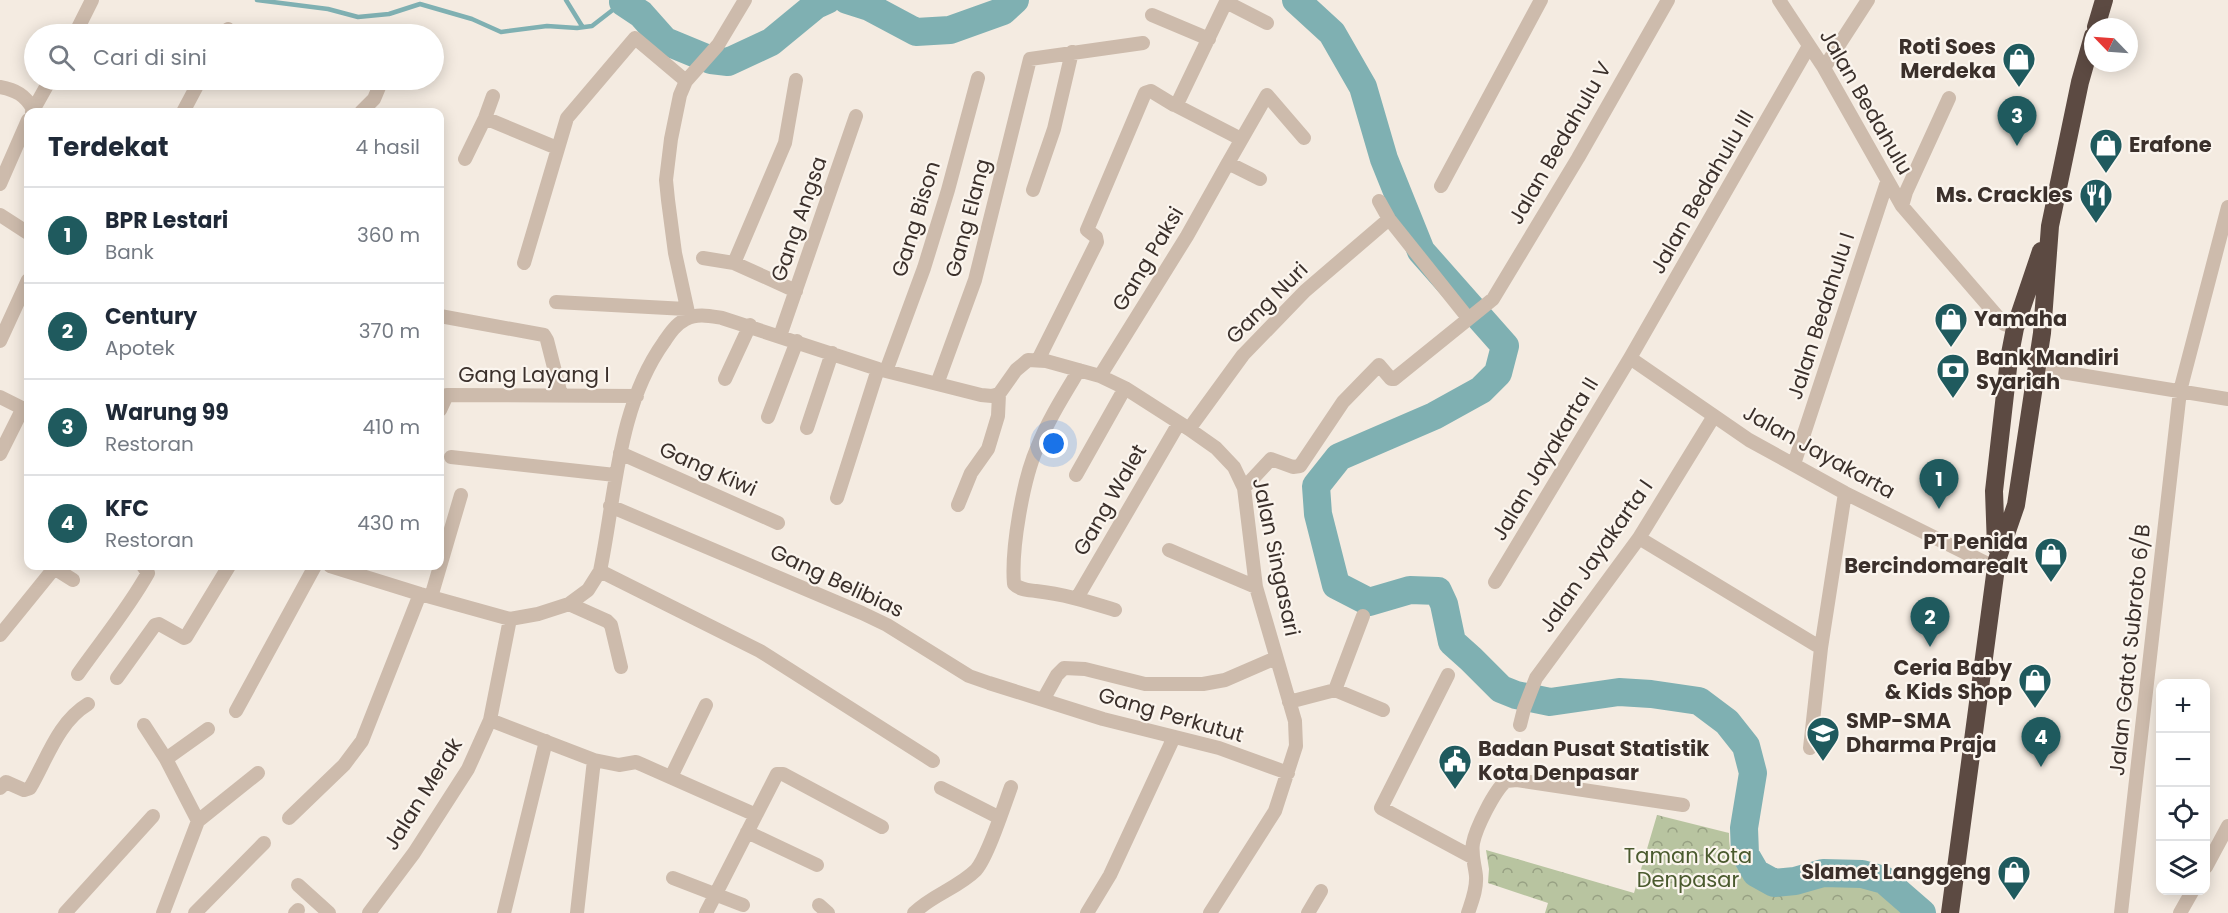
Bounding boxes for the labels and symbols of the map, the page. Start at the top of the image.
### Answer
north arrow [2084,18,2138,72]
street label: Jalan Bedahulu [1813,24,1920,180]
place label: Roti Soes Merdeka [1899,32,1996,85]
shop icon: Roti Soes Merdeka [2001,41,2037,88]
street label: Jalan Bedahulu V [1501,56,1618,229]
pin: 3 [1998,96,2036,146]
street label: Jalan Bedahulu III [1643,105,1760,279]
shop icon: Erafone [2088,127,2124,174]
place label: Erafone [2129,130,2212,159]
street label: Gang Angsa [764,152,834,285]
street label: Gang Elang [938,155,997,280]
street label: Gang Bison [884,157,947,280]
restaurant icon: Ms. Crackles [2078,177,2114,224]
place label: Ms. Crackles [1936,180,2073,209]
street label: Gang Paksi [1105,201,1190,316]
street label: Jalan Bedahulu I [1780,228,1861,403]
street label: Gang Nuri [1219,255,1314,350]
shop icon: Yamaha [1933,301,1969,348]
place label: Yamaha [1974,304,2067,333]
place label: Bank Mandiri Syariah [1976,343,2119,396]
bank icon: Bank Mandiri Syariah [1935,352,1971,399]
street label: Gang Layang I [458,360,610,389]
street label: Jalan Jayakarta II [1484,372,1605,546]
street label: Jalan Jayakarta [1738,398,1901,505]
your location [1039,429,1068,458]
street label: Gang Kiwi [655,434,762,503]
street label: Gang Walet [1066,439,1153,561]
pin: 1 [1920,460,1958,509]
street label: Jalan Jayakarta I [1532,473,1659,638]
street label: Jalan Singasari [1246,475,1307,639]
street label: Jalan Gatot Subroto 6/B [2102,523,2157,777]
place label: PT Penida Bercindomarealt [1844,527,2028,580]
shop icon: PT Penida Bercindomarealt [2033,536,2069,583]
street label: Gang Belibias [766,537,909,624]
pin: 2 [1910,598,1950,647]
place label: Ceria Baby & Kids Shop [1885,653,2013,706]
shop icon: Ceria Baby & Kids Shop [2017,662,2053,709]
street label: Gang Perkutut [1095,680,1247,749]
place label: SMP-SMA Dharma Praja [1846,706,1996,759]
school or university icon: SMP-SMA Dharma Praja [1805,715,1841,762]
pin: 4 [2022,718,2060,767]
street label: Jalan Merak [376,732,469,856]
place label: Badan Pusat Statistik Kota Denpasar [1478,734,1709,787]
public building icon: Badan Pusat Statistik Kota Denpasar [1437,743,1473,790]
park label: Taman Kota Denpasar [1624,841,1752,894]
shop icon: Slamet Langgeng [1996,854,2032,901]
place label: Slamet Langgeng [1801,857,1991,886]

